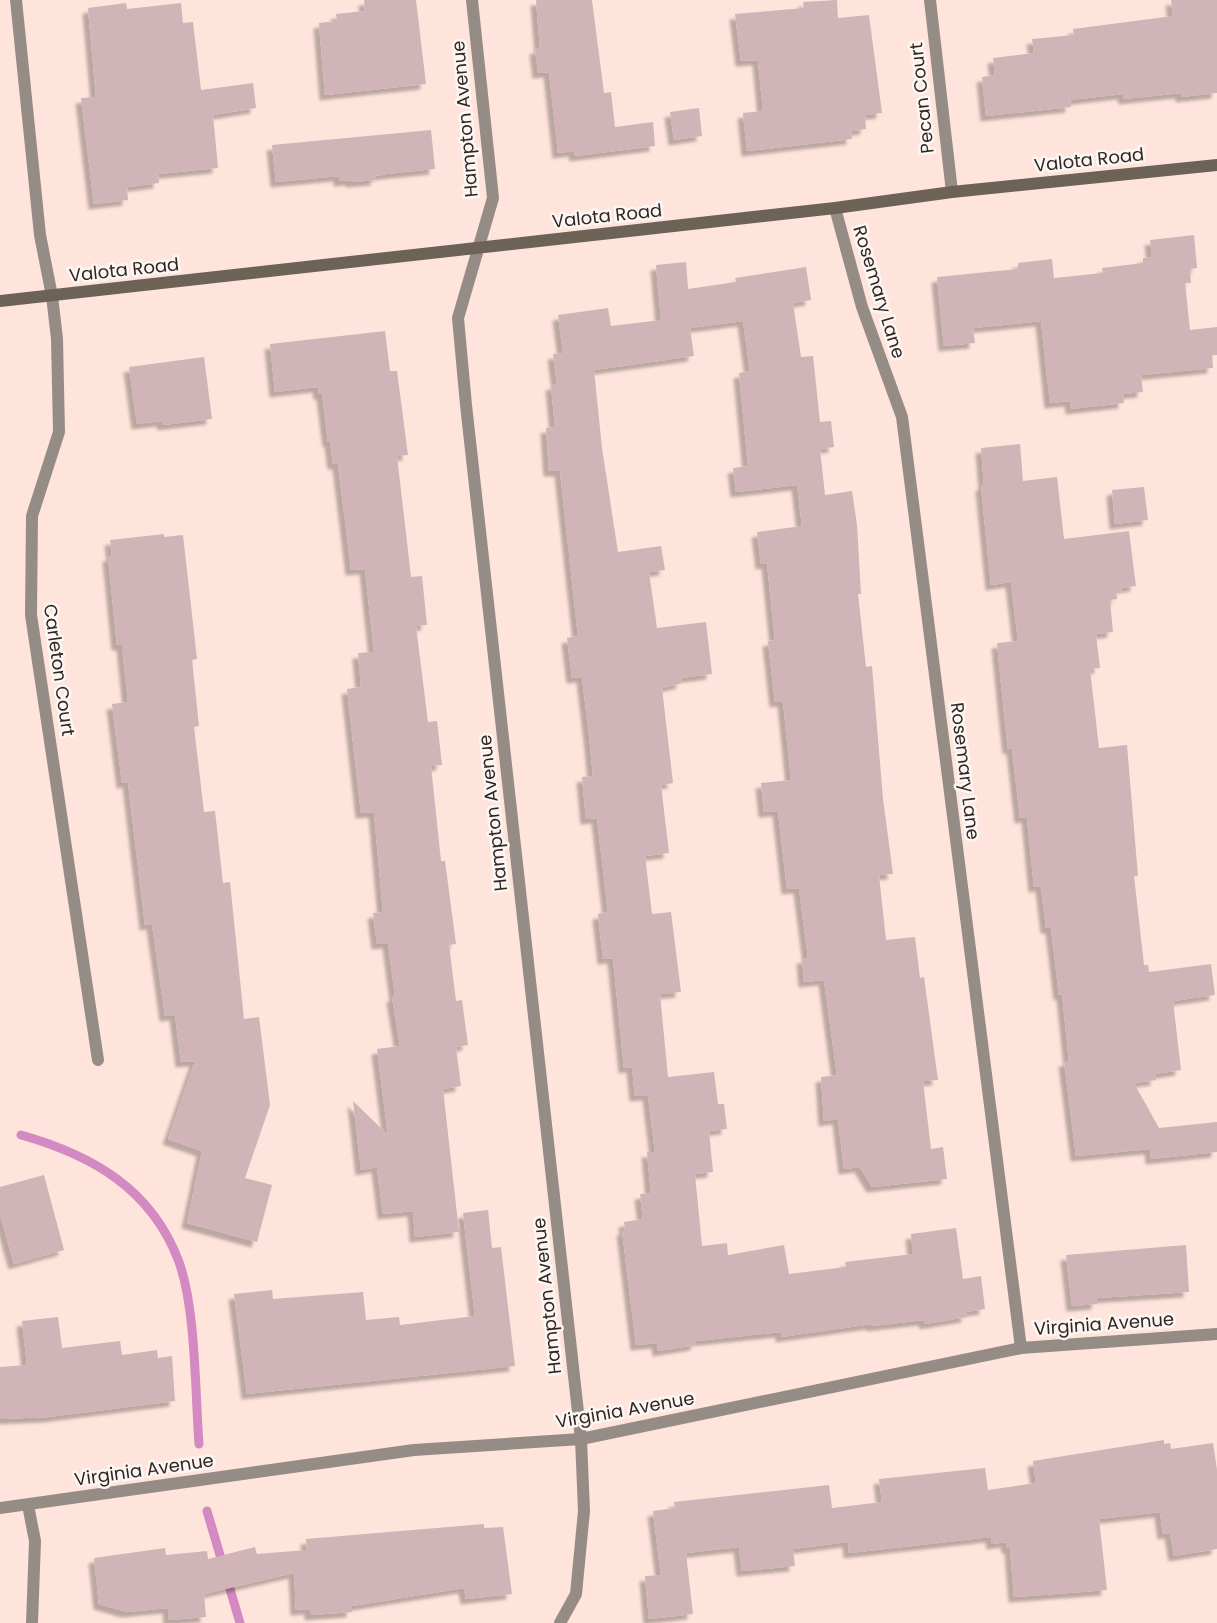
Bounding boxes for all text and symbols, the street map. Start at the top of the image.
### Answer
street label: Hampton Avenue [445,40,484,198]
street label: Pecan Court [903,41,940,155]
street label: Valota Road [1033,141,1145,178]
street label: Valota Road [551,197,663,234]
street label: Rosemary Lane [847,222,912,362]
street label: Valota Road [68,251,180,288]
street label: Carleton Court [38,602,81,738]
street label: Rosemary Lane [945,701,986,841]
street label: Hampton Avenue [472,734,513,893]
street label: Hampton Avenue [526,1217,567,1376]
street label: Virginia Avenue [1033,1306,1175,1341]
street label: Virginia Avenue [554,1385,696,1434]
street label: Virginia Avenue [73,1447,215,1492]

